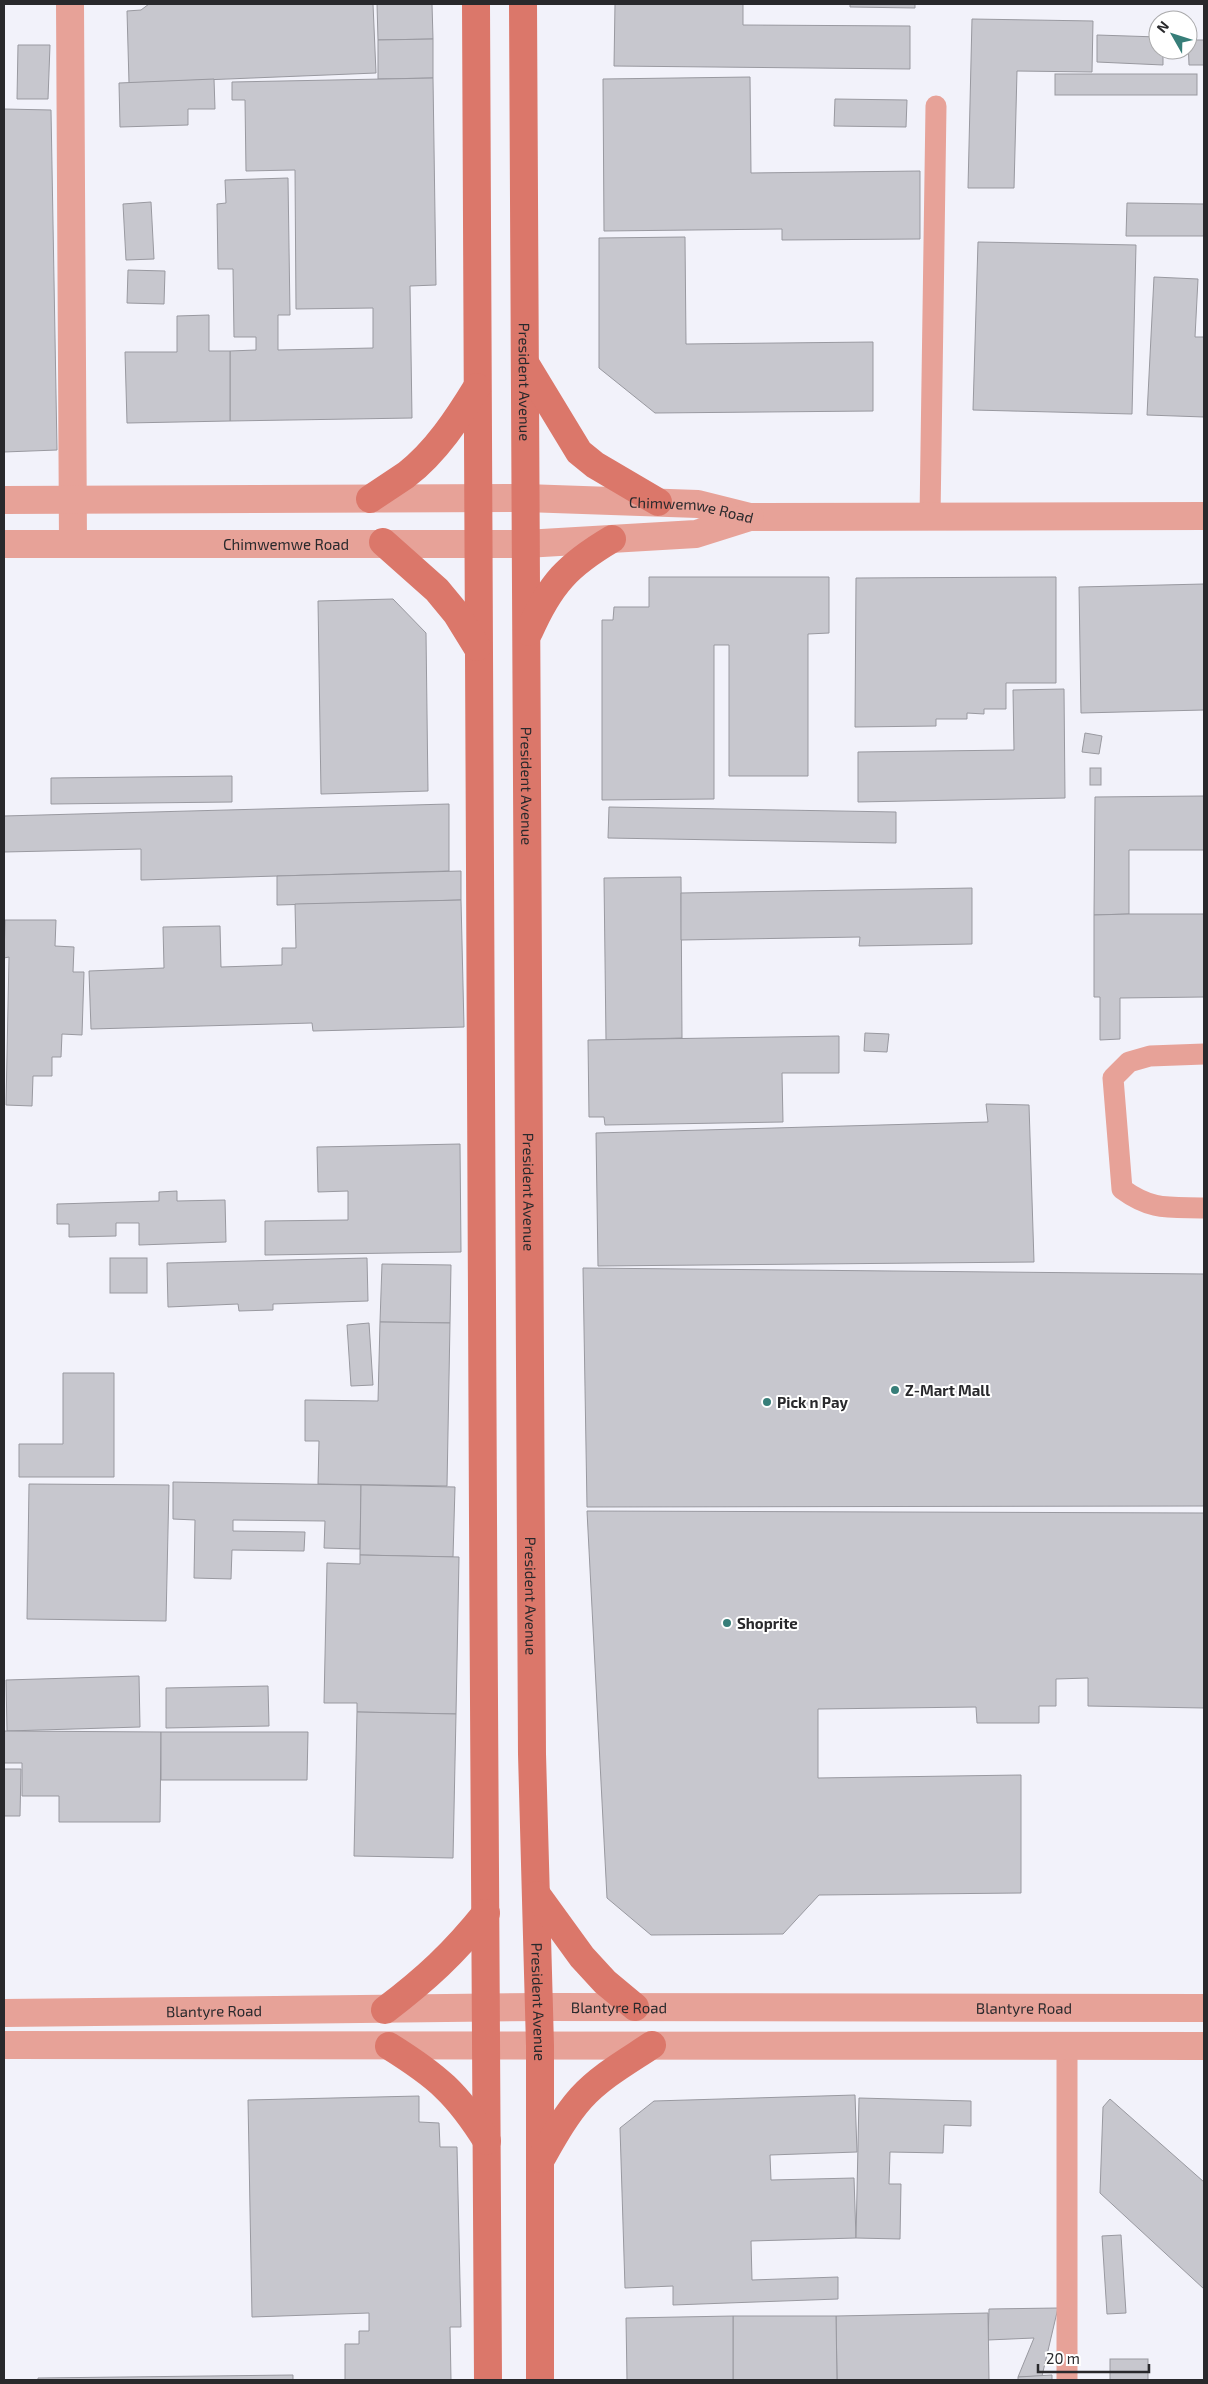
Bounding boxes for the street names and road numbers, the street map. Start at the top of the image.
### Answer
street label: President Avenue [516,323,534,441]
street label: Chimwemwe Road [629,493,755,527]
street label: Chimwemwe Road [223,535,349,553]
street label: President Avenue [518,727,536,845]
street label: President Avenue [520,1133,538,1251]
street label: President Avenue [522,1537,540,1655]
street label: President Avenue [528,1942,549,2061]
street label: Blantyre Road [571,1998,667,2016]
street label: Blantyre Road [976,1999,1072,2017]
street label: Blantyre Road [166,2001,262,2020]

